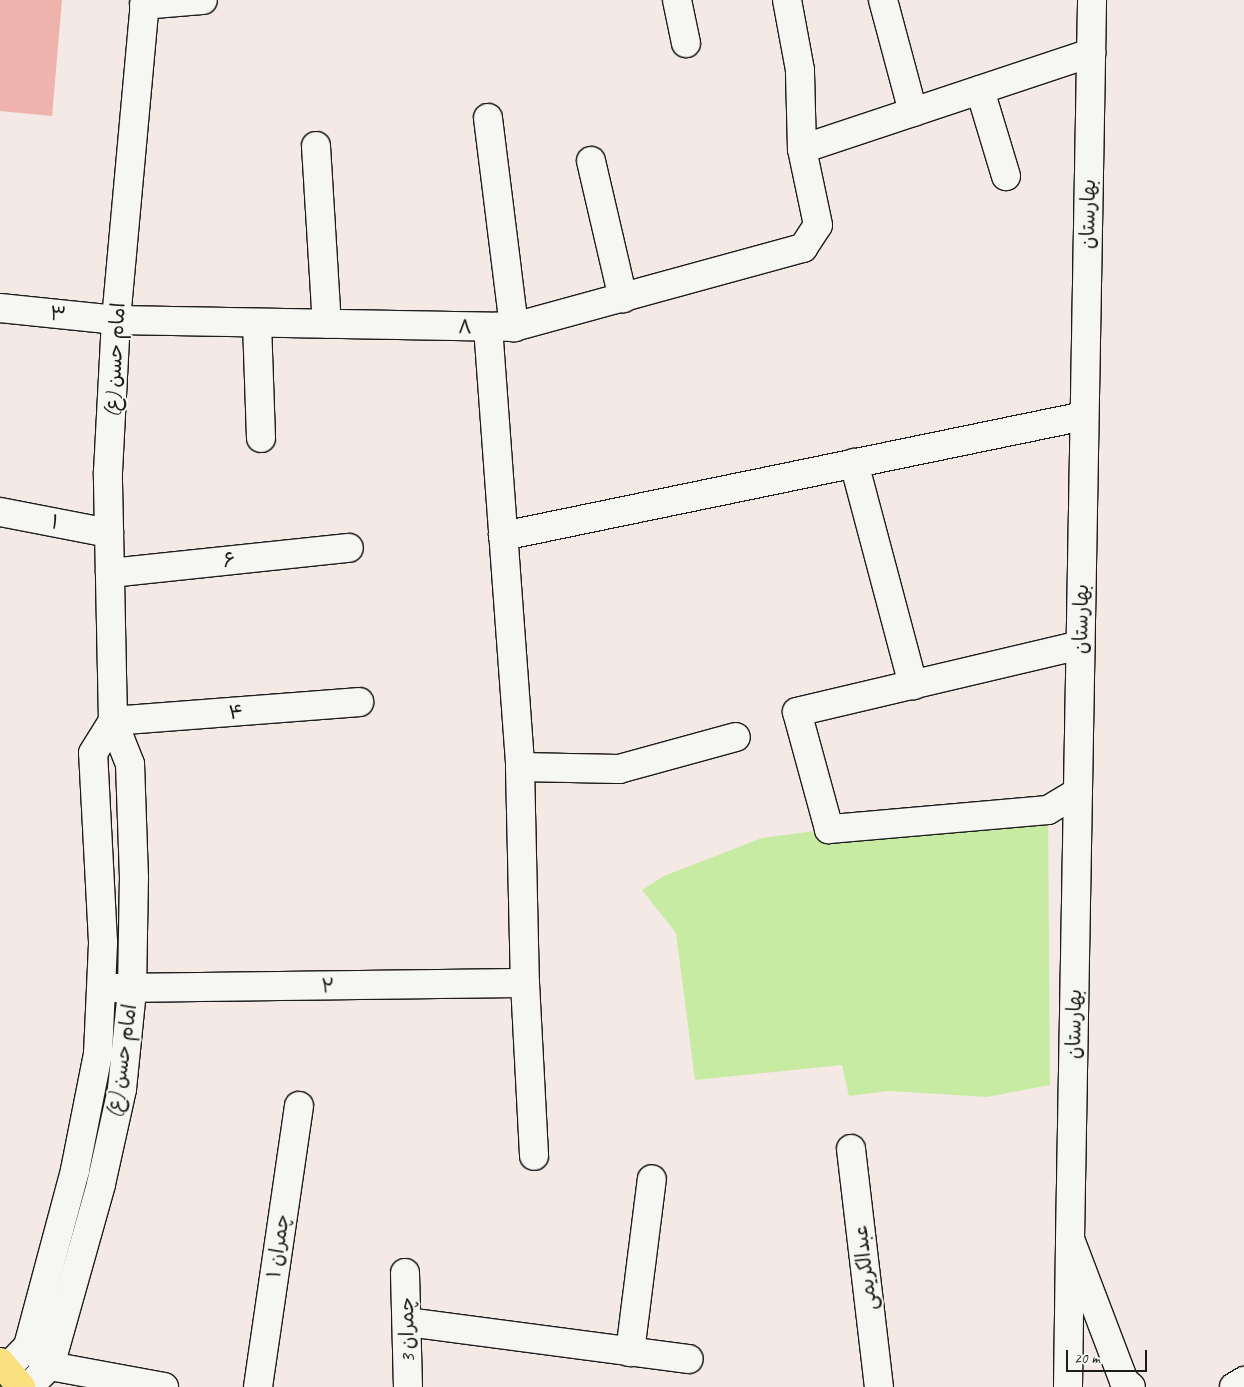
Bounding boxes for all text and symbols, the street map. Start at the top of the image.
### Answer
street label: بهارستان [1075,179,1101,249]
street label: ۳ [49,301,67,327]
street label: امام حسن (ع) [100,302,130,418]
street label: ۸ [458,315,472,339]
street label: ۱ [49,510,61,534]
street label: ۶ [222,547,236,573]
street label: بهارستان [1068,584,1094,654]
street label: ۴ [228,700,244,724]
street label: ۲ [321,974,335,998]
street label: بهارستان [1061,989,1087,1059]
street label: امام حسن (ع) [102,1002,142,1120]
street label: چمران ۱ [262,1213,294,1279]
street label: عبدالکریمی [848,1224,882,1312]
street label: چمران 3 [394,1297,420,1363]
scale bar [1069,1340,1150,1372]
text: 20 m [1074,1349,1100,1368]

